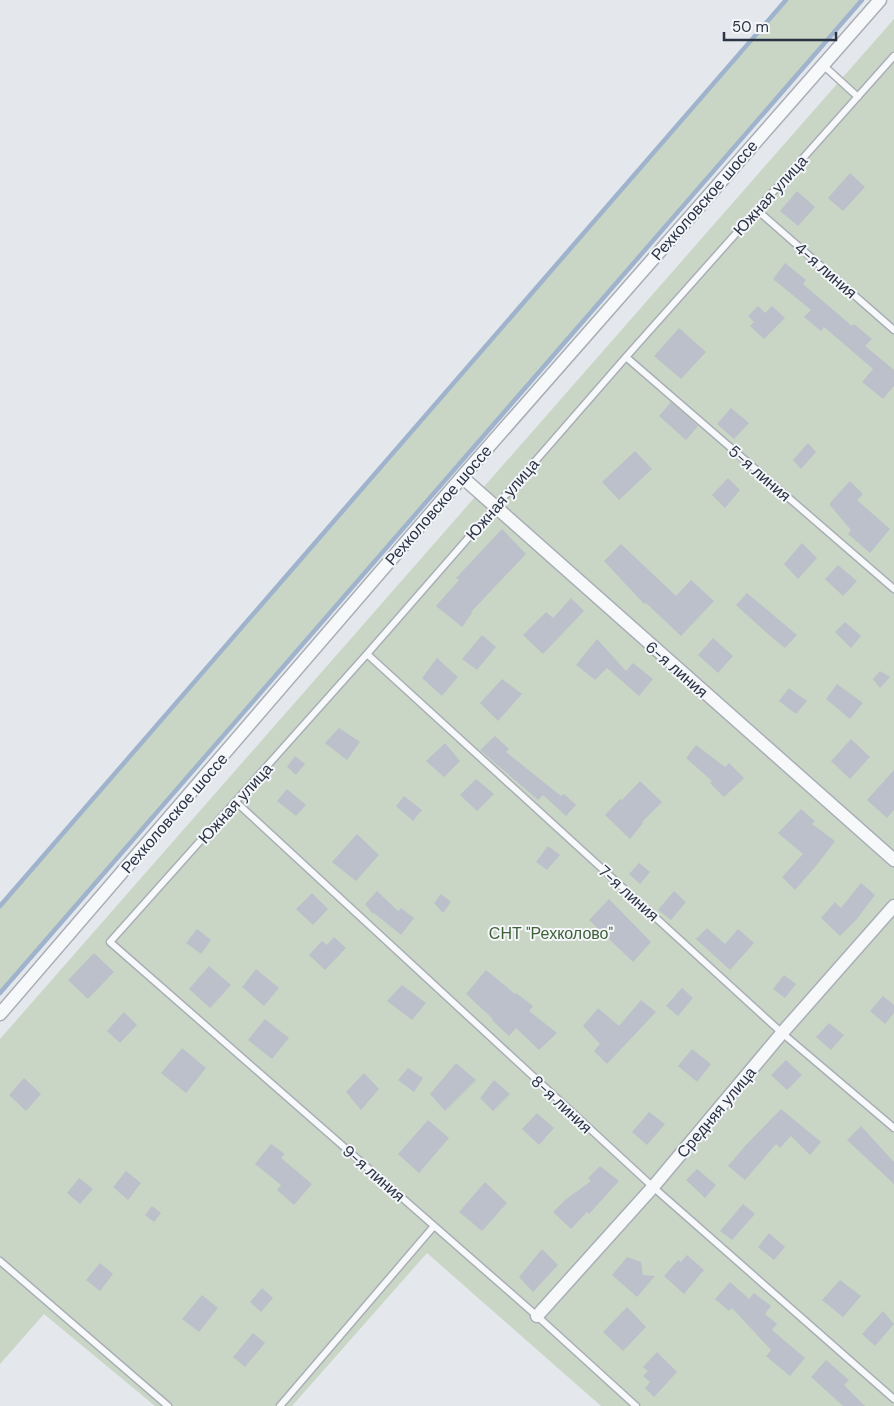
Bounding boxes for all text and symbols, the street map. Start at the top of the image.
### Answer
scale bar [724,10,836,42]
text: 50 m [732,17,769,37]
street label: Рехколовское шоссе [646,136,763,265]
street label: Южная улица [729,151,812,240]
street label: 4-я линия [790,238,861,303]
street label: Рехколовское шоссе [380,441,497,570]
street label: 5-я линия [724,441,795,506]
street label: Южная улица [461,454,544,545]
street label: 6-я линия [641,636,712,702]
street label: Рехколовское шоссе [116,749,233,878]
street label: Южная улица [194,759,277,848]
street label: 7-я линия [594,861,663,926]
park label: СНТ "Рехколово" [489,923,614,944]
street label: Средняя улица [672,1062,761,1162]
street label: 8-я линия [527,1071,597,1138]
street label: 9-я линия [338,1140,409,1206]

